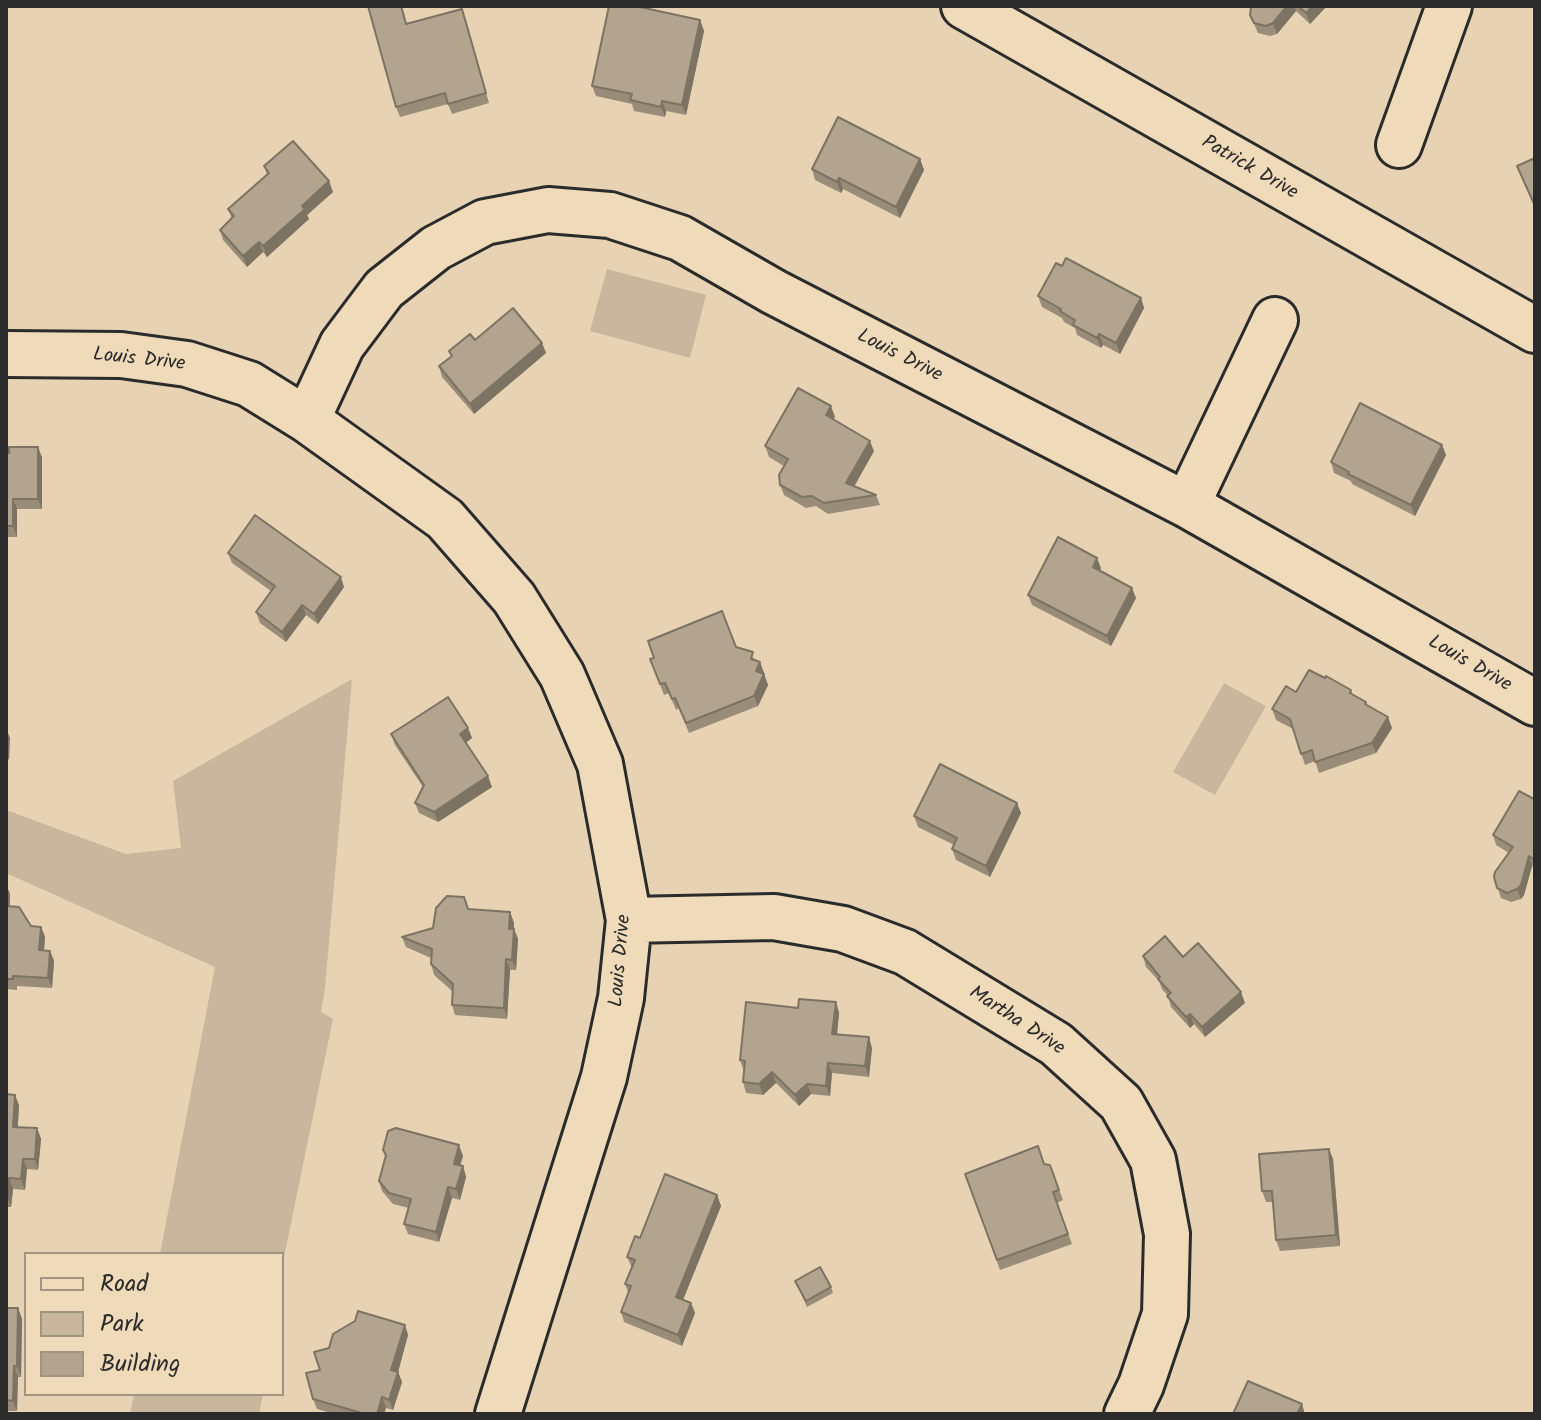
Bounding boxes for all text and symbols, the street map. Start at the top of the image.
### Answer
street label: Patrick Drive [1197,132,1301,206]
street label: Louis Drive [852,325,946,389]
street label: Louis Drive [92,344,186,378]
street label: Louis Drive [1423,631,1515,699]
street label: Louis Drive [606,914,638,1008]
street label: Martha Drive [964,982,1068,1062]
legend [24,1252,284,1396]
text: Road [100,1265,148,1304]
text: Park [100,1305,144,1344]
text: Building [100,1345,180,1384]

